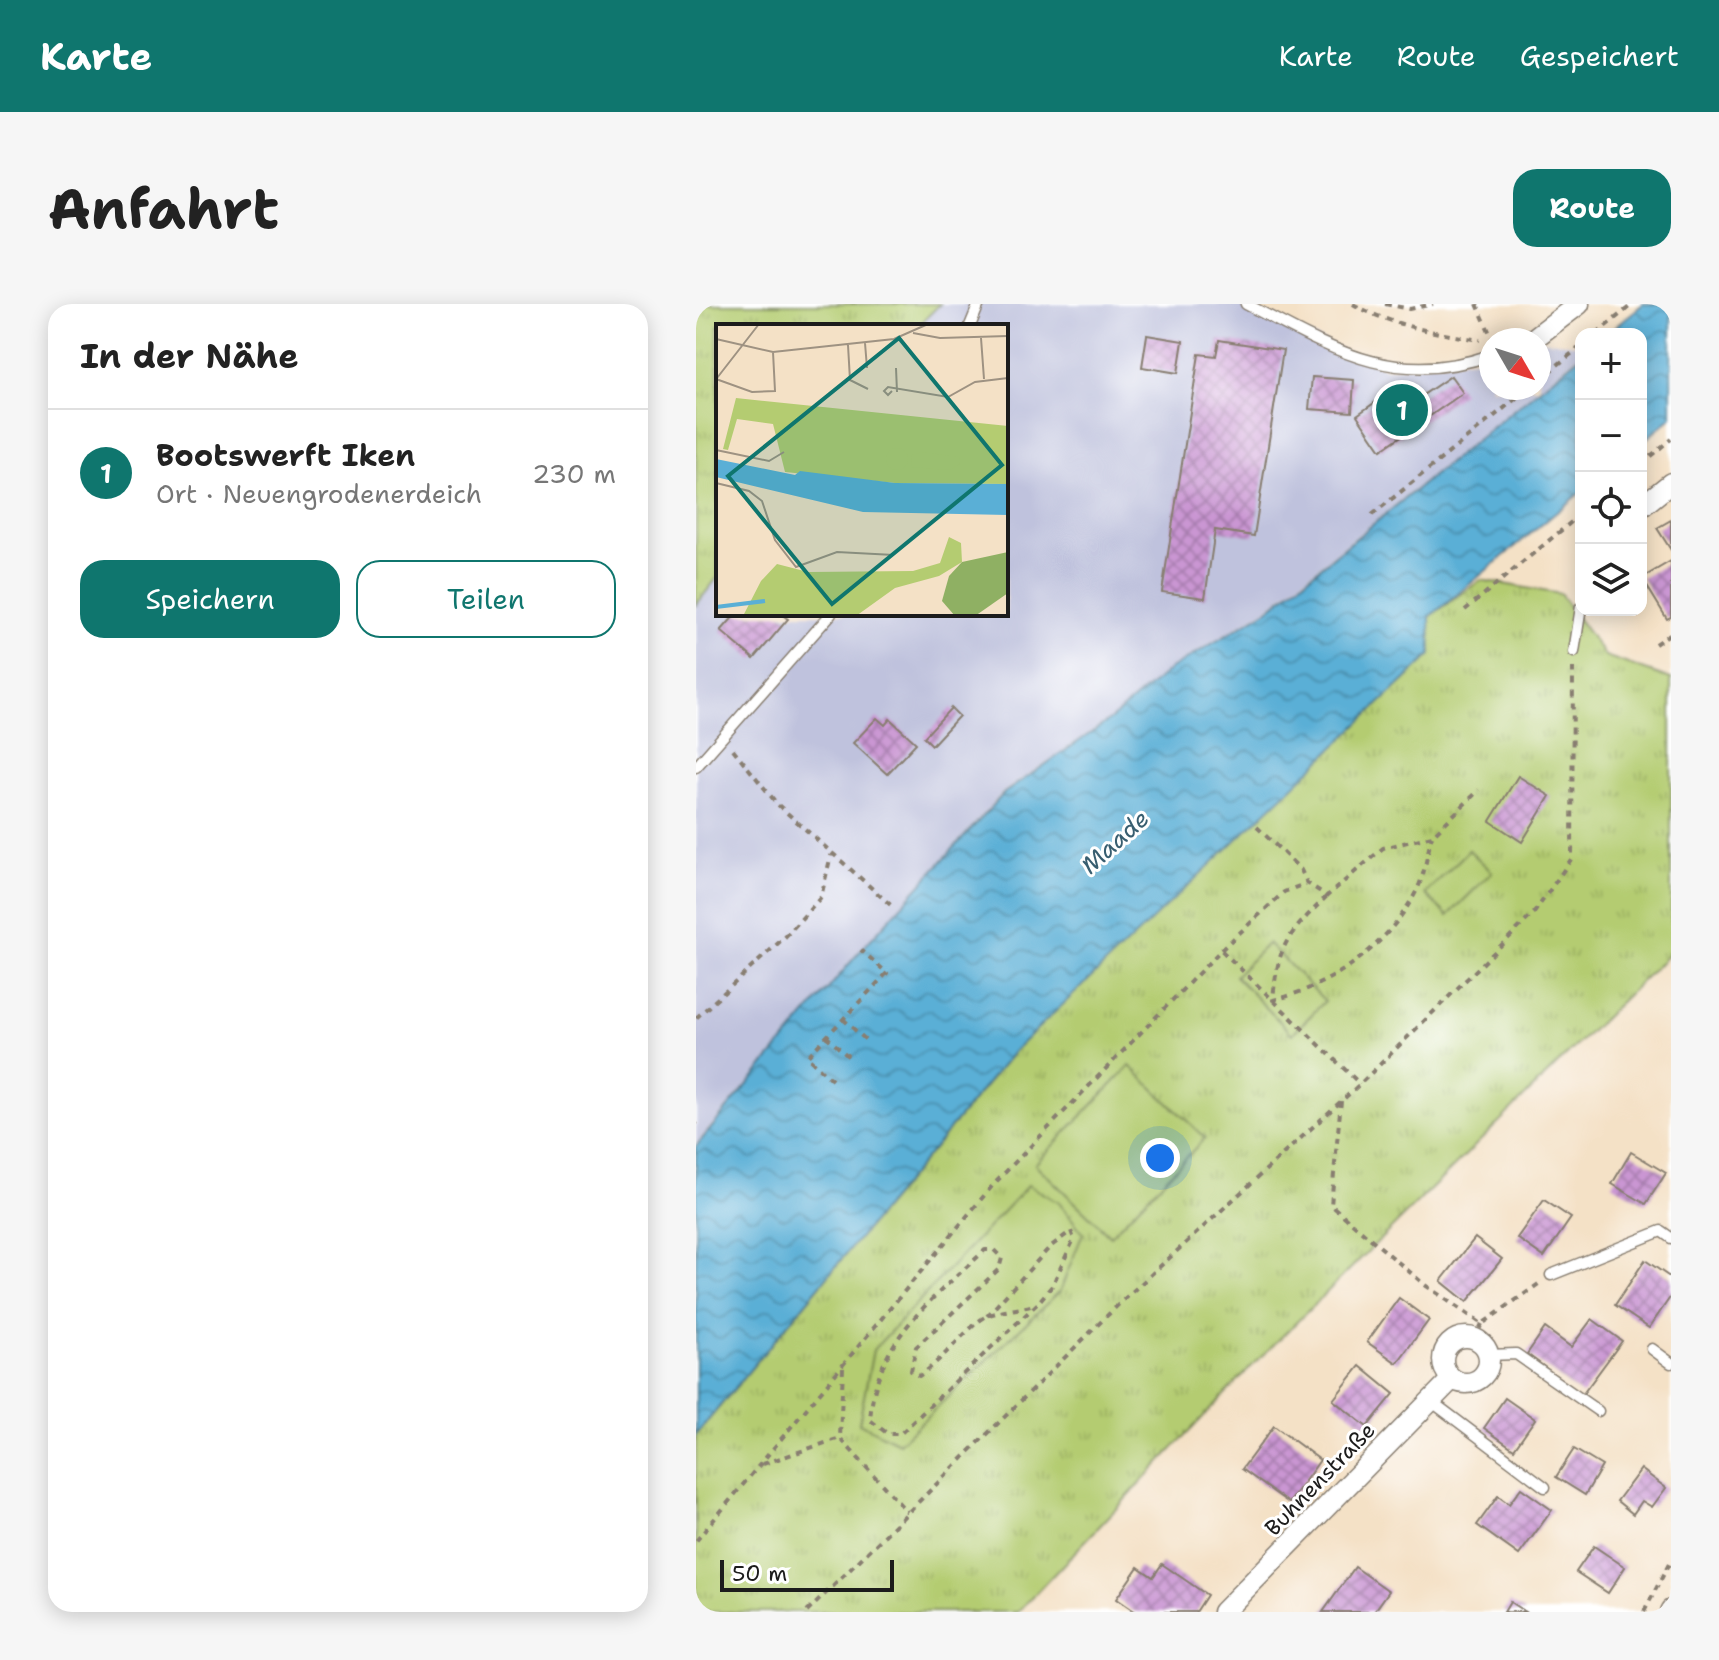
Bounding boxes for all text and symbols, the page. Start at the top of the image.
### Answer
text: Karte [40,31,152,82]
text: Karte [1279,37,1353,75]
text: Route [1397,37,1476,75]
text: Gespeichert [1520,37,1679,75]
button: Route [1513,169,1671,247]
text: Anfahrt [48,171,279,246]
inset map [716,324,1008,616]
north arrow [1479,328,1551,400]
map controls [1575,328,1647,616]
button: + [1575,328,1647,400]
text: In der Nähe [80,333,299,379]
pin: 1 [1376,380,1428,440]
button: − [1575,400,1647,472]
text: Bootswerft Iken [156,435,415,476]
text: 1 [100,456,112,491]
text: 230 m [532,456,616,491]
button: locate [1575,472,1647,544]
text: Ort · Neuengrodenerdeich [156,476,482,511]
button: layers [1575,544,1647,616]
button: Speichern [80,560,340,638]
button: Teilen [356,560,616,638]
water label: Maade [1074,803,1156,881]
your location [1140,1138,1180,1178]
street label: Buhnenstraße [1258,1416,1382,1542]
scale bar [720,1556,894,1592]
text: 50 m [732,1559,787,1588]

